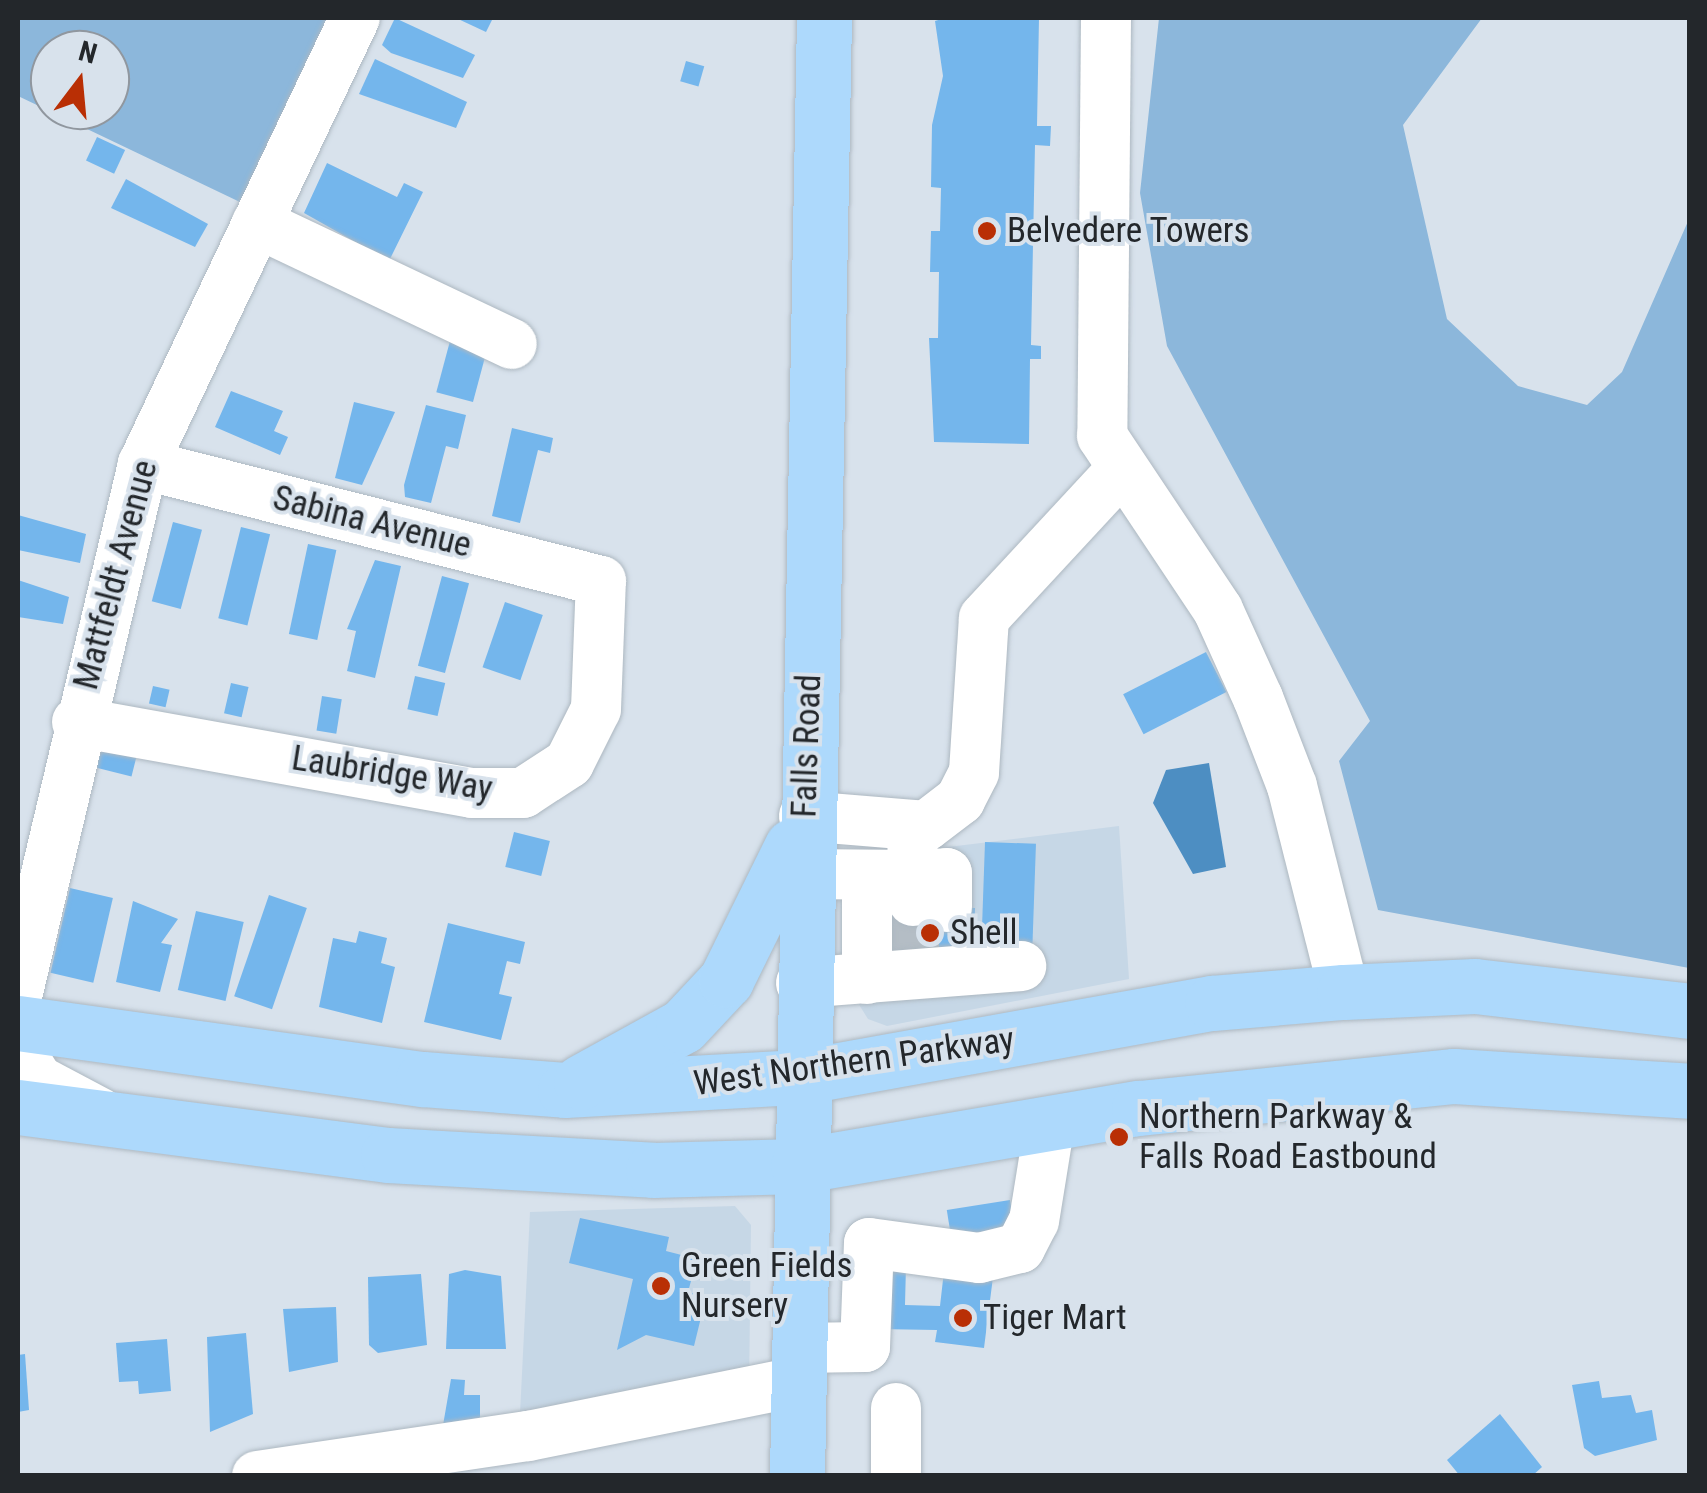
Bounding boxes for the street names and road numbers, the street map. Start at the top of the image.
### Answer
street label: Mattfeldt Avenue [65,456,167,694]
street label: Sabina Avenue [269,477,475,567]
street label: Falls Road [784,674,830,818]
street label: Laubridge Way [289,737,495,811]
street label: West Northern Parkway [691,1019,1017,1105]

